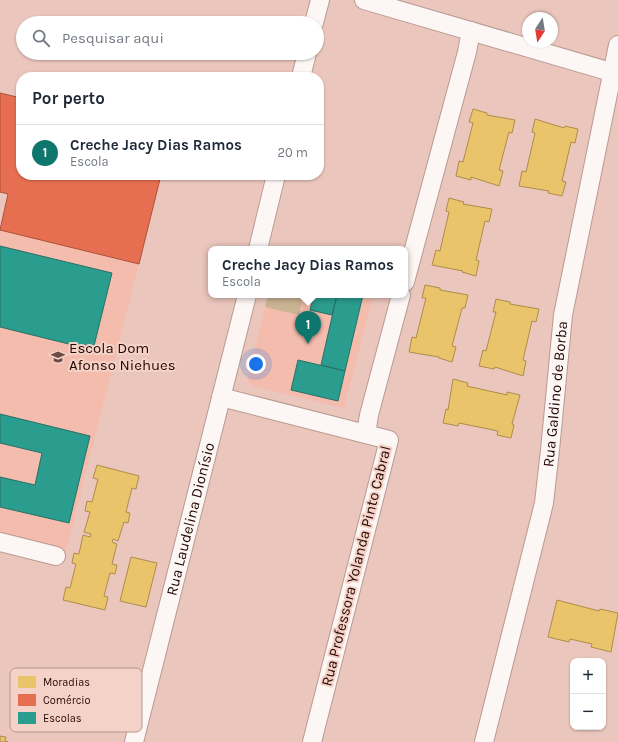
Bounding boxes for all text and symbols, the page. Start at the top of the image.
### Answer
north arrow [522,12,558,48]
search box [16,16,324,60]
icon: search [30,27,52,49]
text: Pesquisar aqui [62,29,164,47]
text: Por perto [32,88,105,108]
text: Creche Jacy Dias Ramos [70,136,242,154]
text: 1 [43,145,47,160]
text: 20 m [278,145,308,160]
text: Escola [70,154,109,169]
popup [208,246,408,298]
text: Creche Jacy Dias Ramos [222,256,394,274]
text: Escola [222,274,261,289]
pin: 1 [295,311,321,344]
street label: Rua Galdino de Borba [539,320,571,468]
place label: Escola Dom Afonso Niehues [69,339,176,374]
school or university icon: Escola Dom Afonso Niehues [50,349,66,365]
your location [246,354,266,374]
street label: Rua Laudelina Dionísio [162,441,218,598]
street label: Rua Professora Yolanda Pinto Cabral [317,444,395,688]
map controls [570,658,606,730]
button: + [570,658,606,694]
legend [10,668,142,732]
text: Moradias [43,676,90,689]
text: Comércio [43,694,91,707]
button: − [570,694,606,730]
text: Escolas [43,712,82,725]

